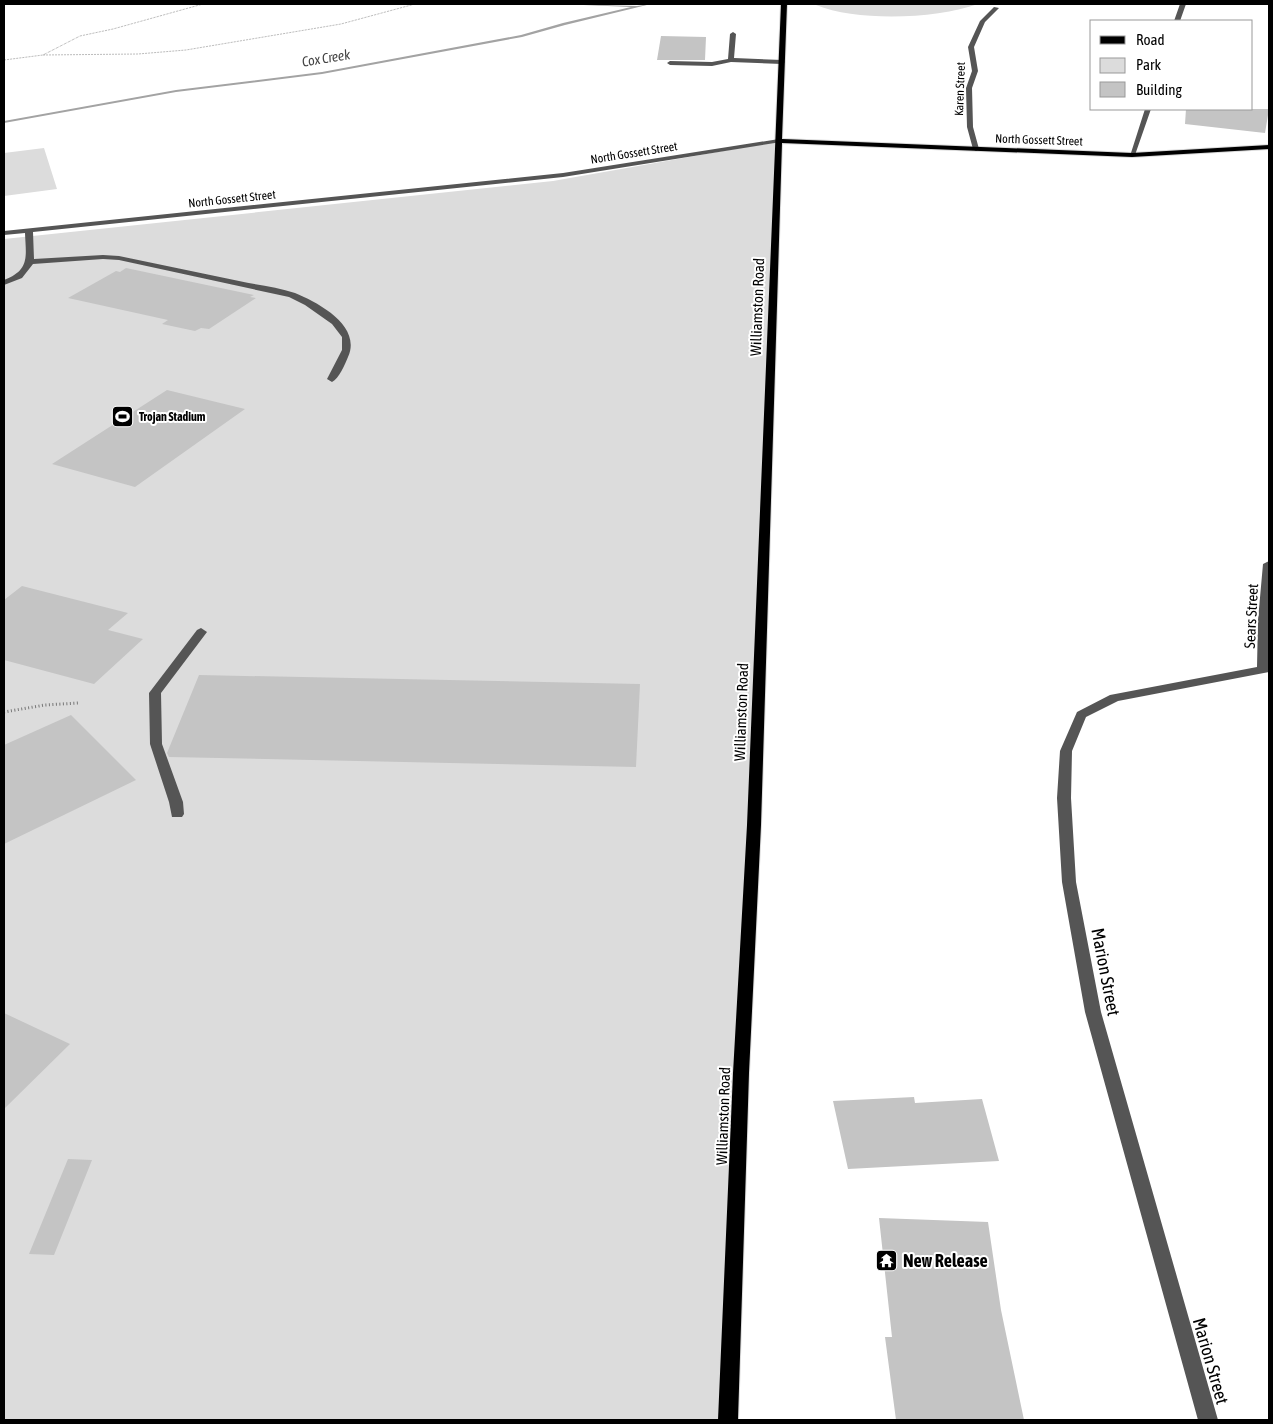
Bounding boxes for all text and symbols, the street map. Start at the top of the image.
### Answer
legend [1090,20,1253,110]
text: Road [1136,31,1165,48]
water label: Cox Creek [301,46,352,70]
text: Park [1136,56,1161,73]
street label: Karen Street [952,61,968,116]
text: Building [1136,81,1182,98]
street label: North Gossett Street [995,131,1084,149]
street label: North Gossett Street [590,139,679,167]
street label: North Gossett Street [188,187,277,211]
street label: Williamston Road [747,258,767,356]
sports icon: Trojan Stadium [111,405,135,429]
place label: Trojan Stadium [139,410,206,424]
street label: Sears Street [1241,583,1261,649]
street label: Williamston Road [731,663,751,761]
street label: Marion Street [1087,926,1125,1018]
street label: Williamston Road [713,1067,733,1165]
temple icon: New Release [875,1248,899,1272]
place label: New Release [903,1250,988,1271]
street label: Marion Street [1189,1315,1233,1407]

